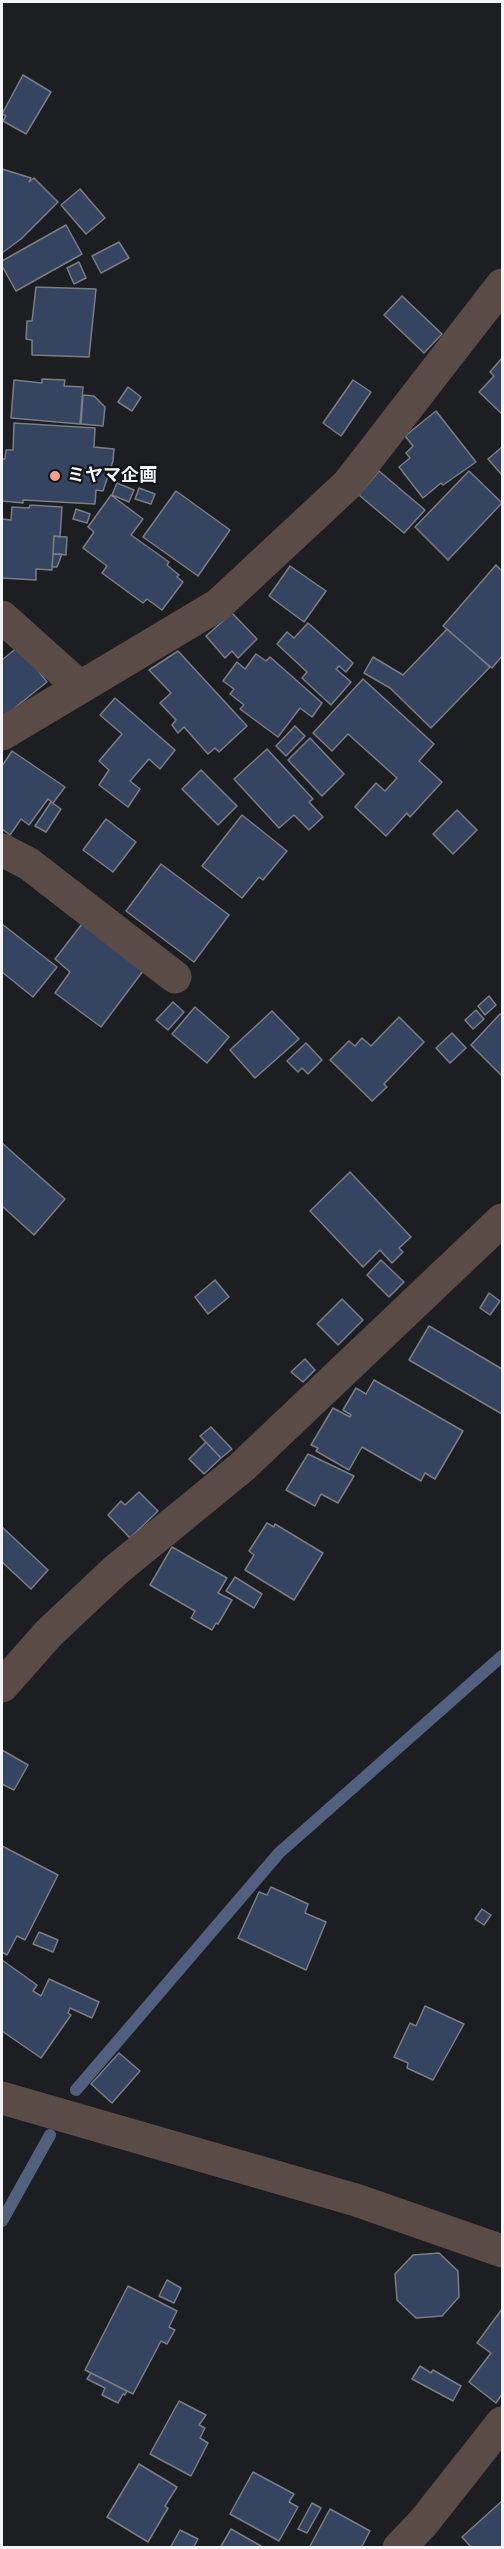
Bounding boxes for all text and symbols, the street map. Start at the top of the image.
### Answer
place label: ミヤマ企画 [67,465,157,487]
marker: ミヤマ企画 [48,469,62,483]

